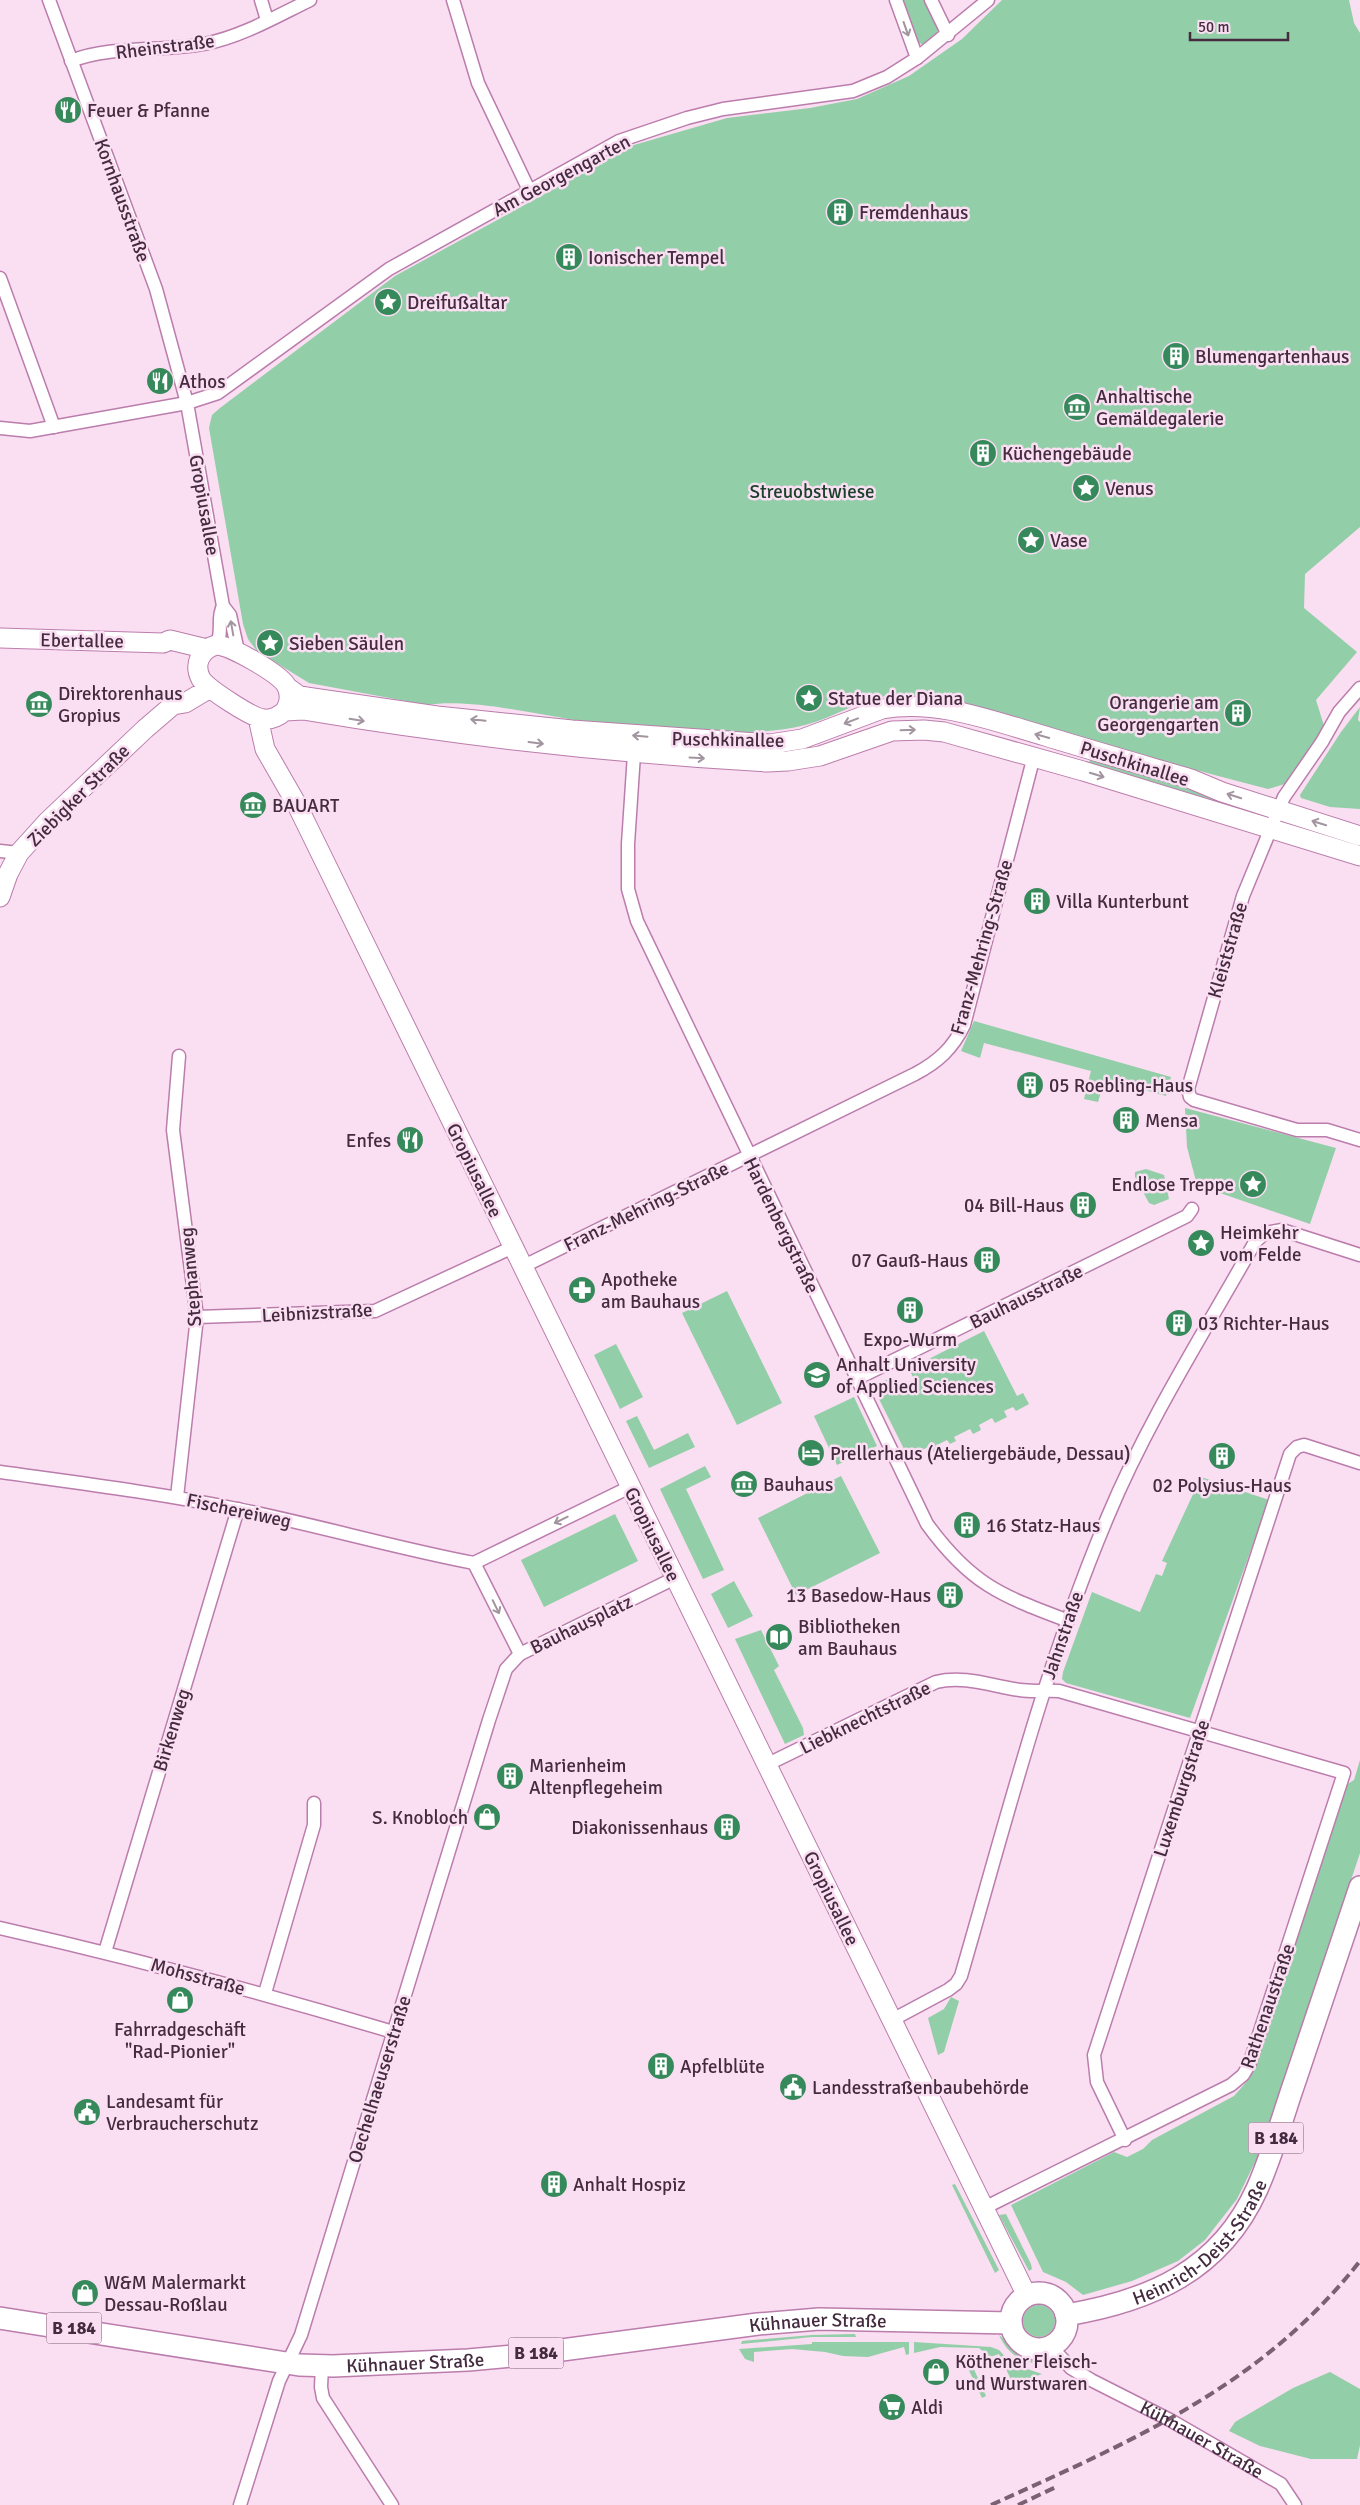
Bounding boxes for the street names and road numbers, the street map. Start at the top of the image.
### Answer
street label: Rheinstraße [114,29,216,65]
street label: Am Georgengarten [488,129,635,222]
street label: Kornhausstraße [89,135,156,265]
street label: Gropiusallee [183,453,225,558]
street label: Ebertallee [40,628,124,654]
street label: Puschkinallee [671,727,785,753]
street label: Puschkinallee [1077,736,1192,792]
street label: Ziebigker Straße [22,739,135,852]
street label: Franz-Mehring-Straße [945,857,1018,1038]
street label: Kleiststraße [1203,899,1253,1001]
street label: Gropiusallee [441,1119,507,1222]
street label: Hardenbergstraße [738,1153,824,1297]
street label: Franz-Mehring-Straße [560,1156,733,1257]
street label: Stephanweg [175,1226,207,1328]
street label: Bauhausstraße [966,1259,1087,1335]
street label: Leibnizstraße [261,1298,373,1328]
street label: Gropiusallee [619,1483,685,1586]
street label: Fischereiweg [184,1488,293,1534]
street label: Jahnstraße [1037,1588,1089,1682]
street label: Bauhausplatz [526,1590,636,1660]
street label: Liebknechtstraße [796,1676,935,1760]
street label: Birkenweg [148,1686,196,1775]
street label: Luxemburgstraße [1148,1717,1215,1860]
street label: Gropiusallee [798,1847,864,1950]
street label: Rathenaustraße [1235,1941,1301,2072]
street label: Mohsstraße [148,1953,248,2001]
street label: Oechelhaeuserstraße [343,1993,417,2166]
road number: B 184 [1248,2122,1304,2154]
street label: Heinrich-Deist-Straße [1129,2176,1273,2311]
street label: Kühnauer Straße [748,2308,887,2338]
road number: B 184 [46,2312,102,2344]
road number: B 184 [508,2338,564,2368]
street label: Kühnauer Straße [346,2348,485,2378]
street label: Kühnauer Straße [1136,2396,1267,2484]

